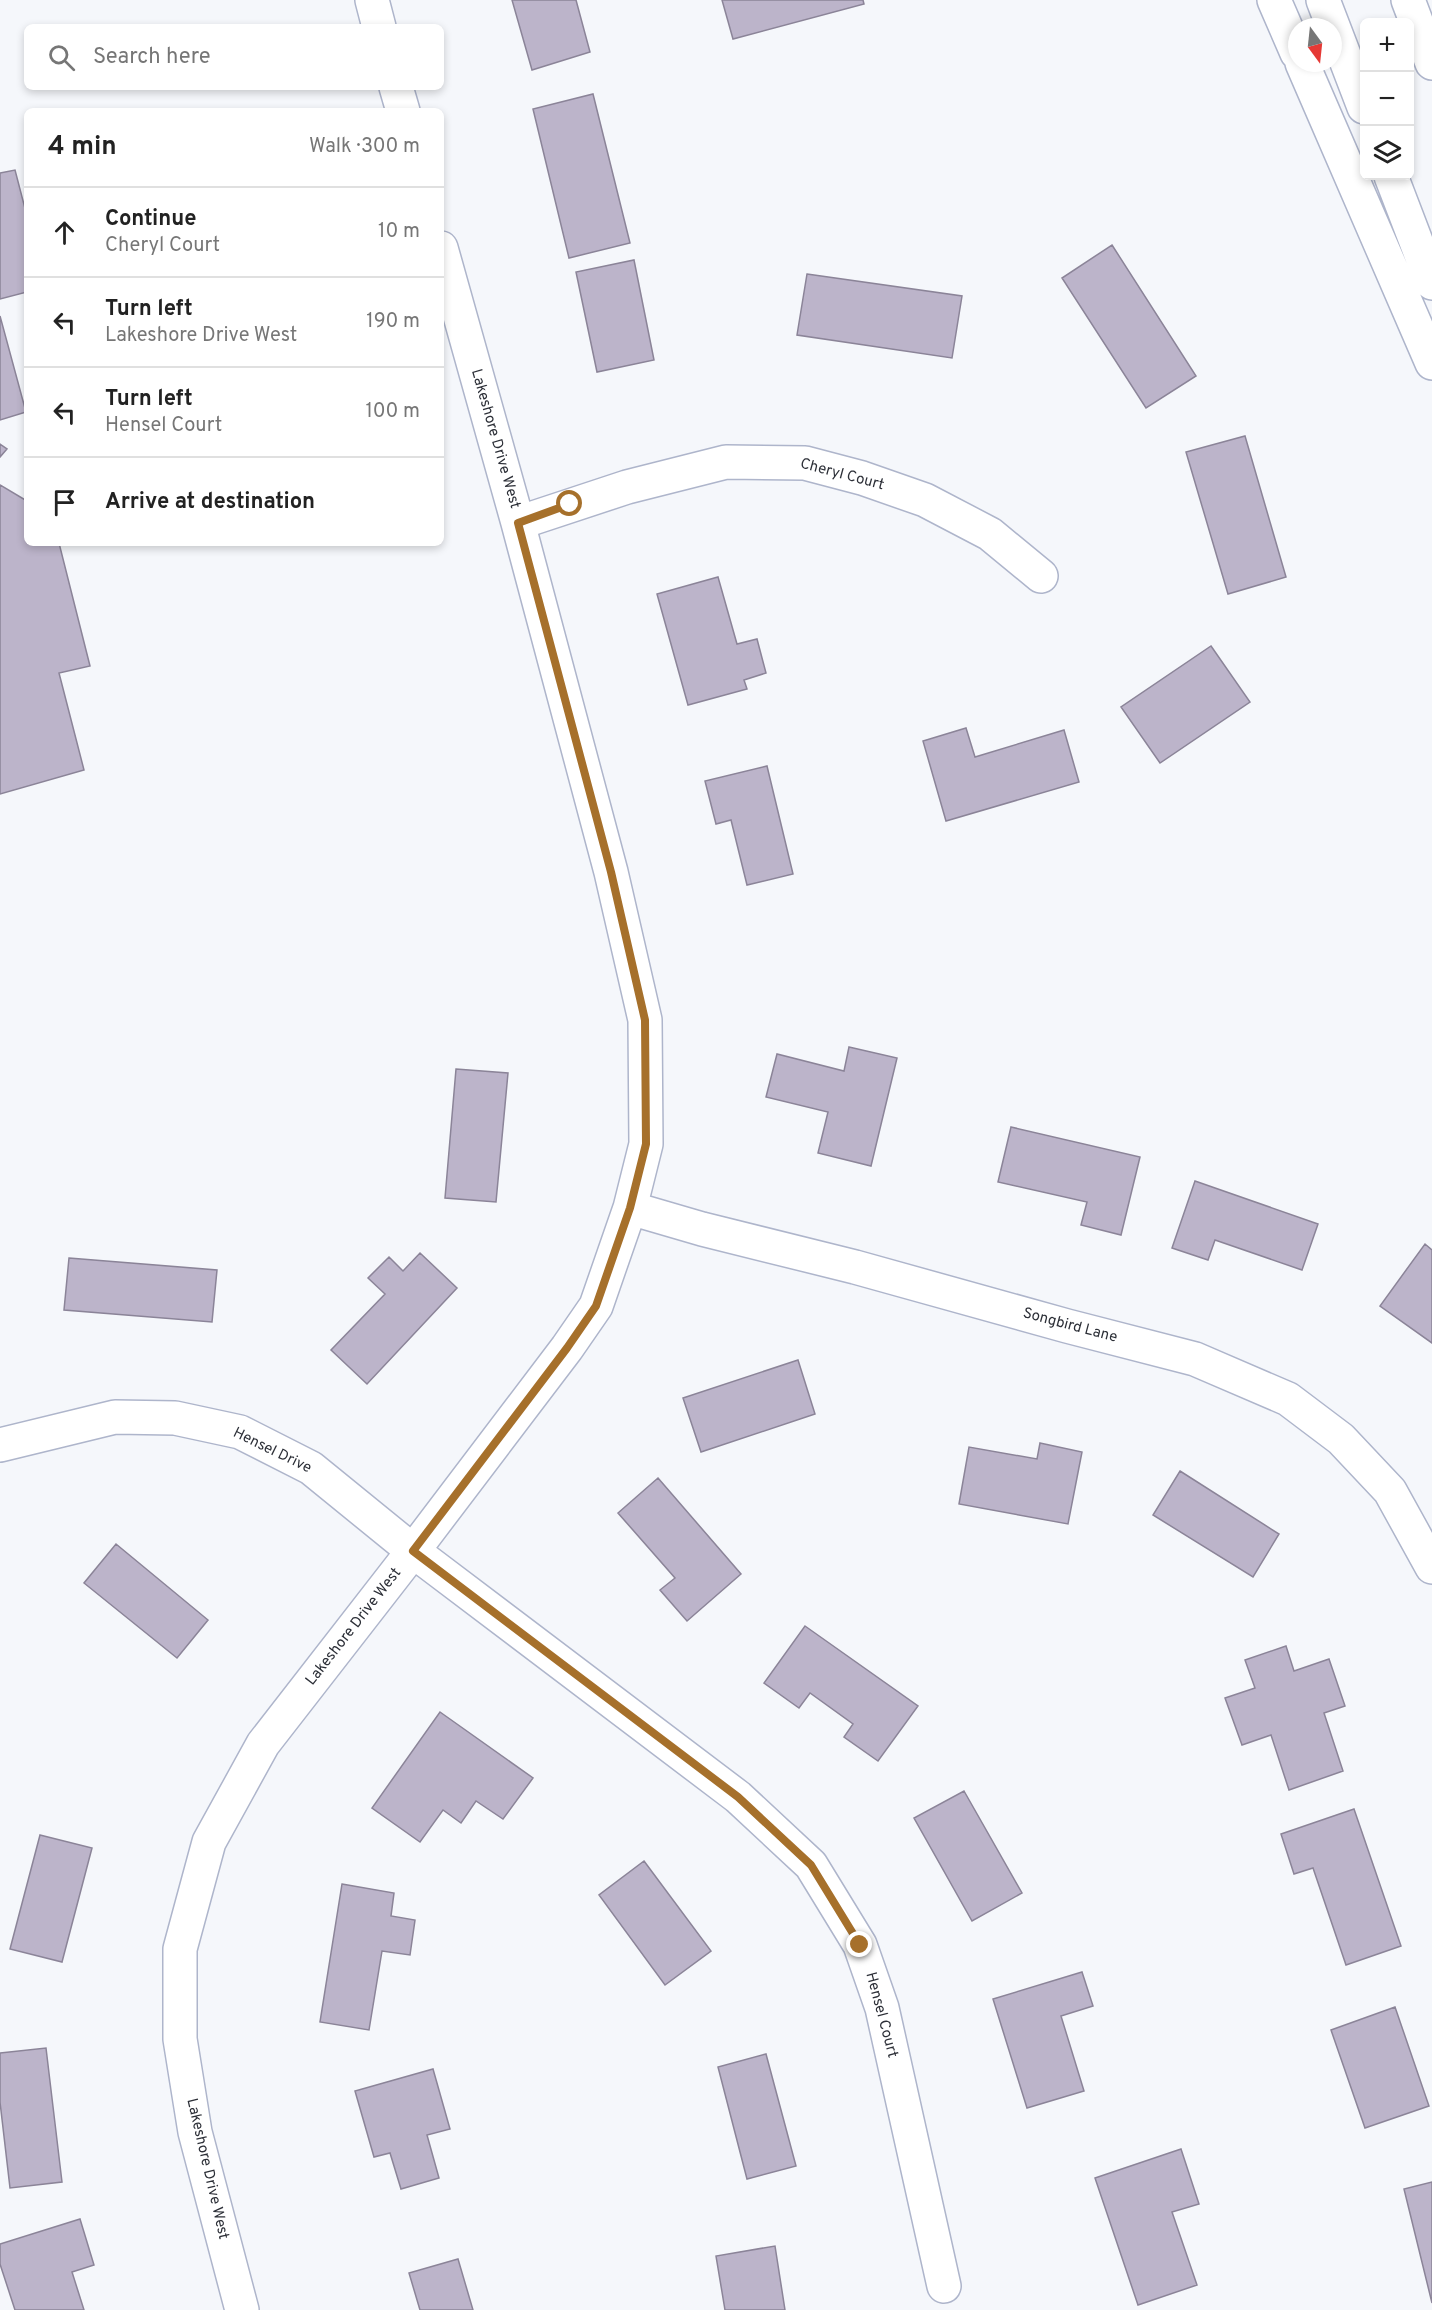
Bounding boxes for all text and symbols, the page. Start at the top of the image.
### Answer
north arrow [1288,18,1342,72]
map controls [1360,18,1414,180]
button: + [1360,18,1414,72]
search box [24,24,444,90]
icon: search [45,41,78,74]
text: Search here [93,44,211,71]
button: − [1360,72,1414,126]
button: layers [1360,126,1414,180]
text: 4 min [48,131,117,164]
text: Walk · 300 m [309,134,420,160]
text: Continue [105,206,196,233]
icon: ahead [48,216,81,249]
text: 10 m [378,219,420,245]
text: Cheryl Court [105,233,220,259]
text: Turn left [105,296,193,323]
icon: left [48,306,81,339]
text: 190 m [366,309,420,335]
text: Lakeshore Drive West [105,323,297,349]
street label: Lakeshore Drive West [466,367,524,511]
text: Turn left [105,386,193,413]
icon: left [48,396,81,429]
text: 100 m [365,399,420,425]
text: Hensel Court [105,413,222,439]
street label: Cheryl Court [798,455,886,495]
icon: arrive [48,486,81,519]
text: Arrive at destination [105,489,315,516]
route start [556,490,582,516]
street label: Songbird Lane [1021,1304,1119,1348]
street label: Hensel Drive [230,1424,314,1478]
street label: Lakeshore Drive West [302,1564,406,1690]
route end [846,1931,872,1957]
street label: Hensel Court [860,1970,902,2060]
street label: Lakeshore Drive West [182,2097,232,2241]

